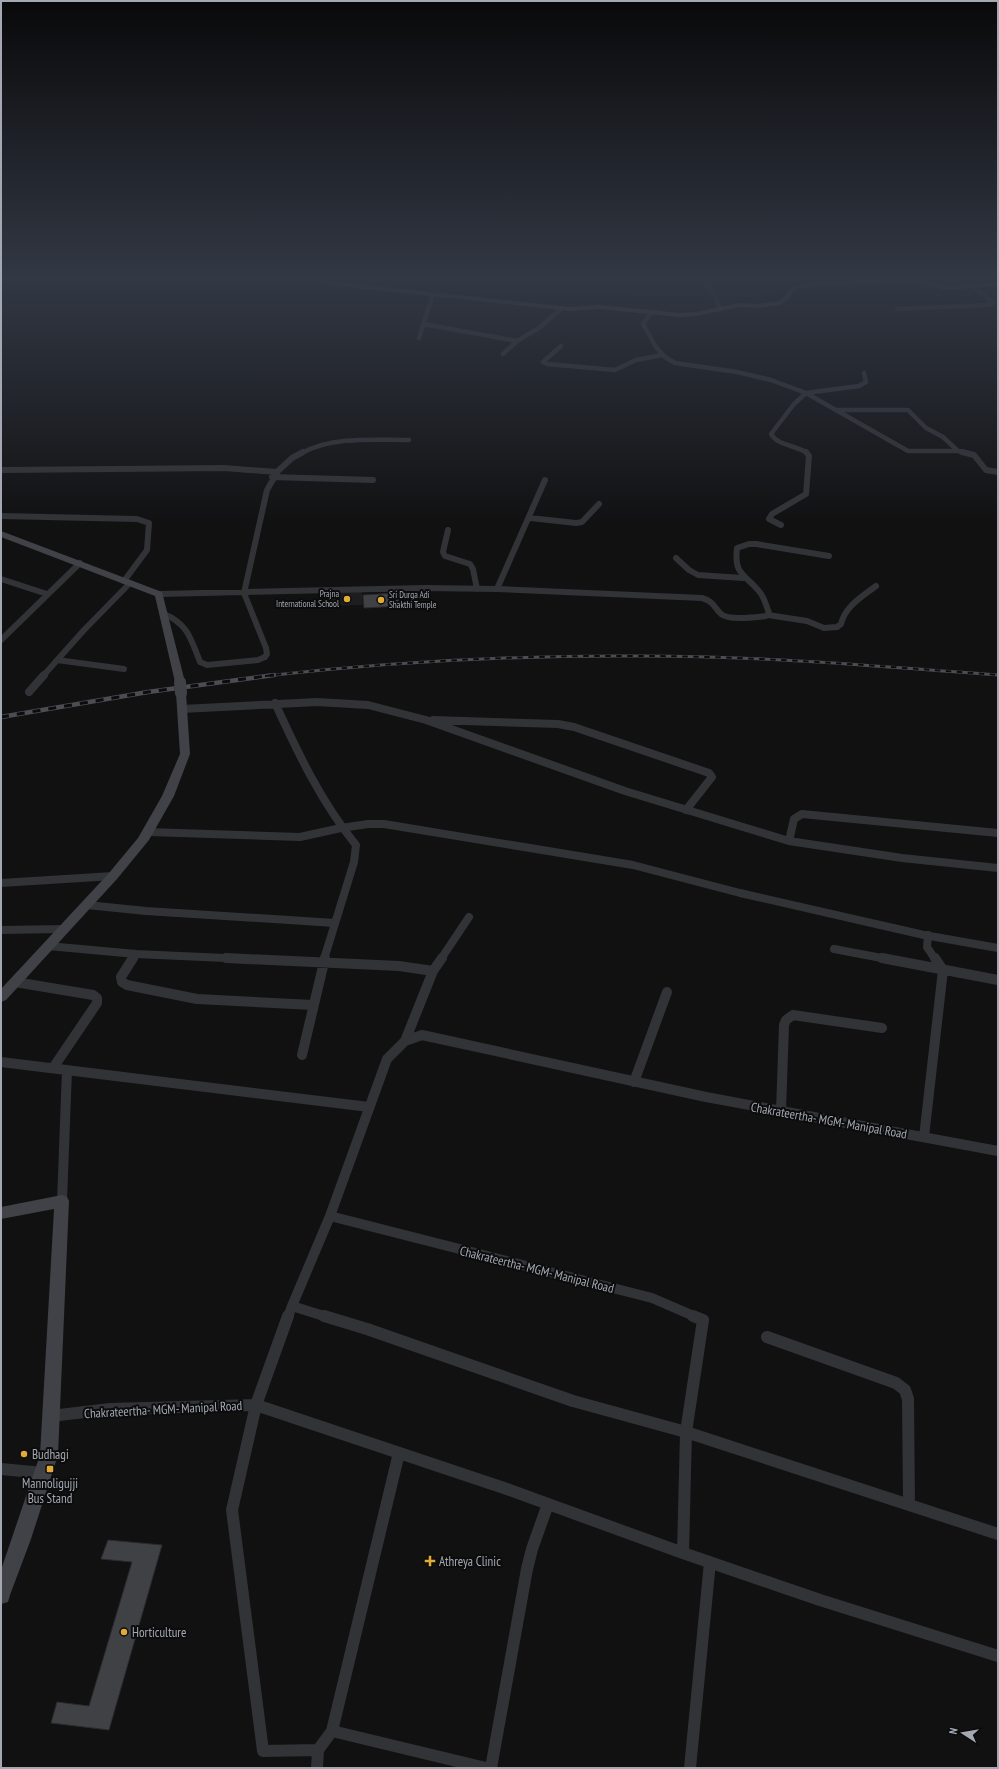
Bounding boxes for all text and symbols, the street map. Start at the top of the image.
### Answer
place label: Prajna International School [276,588,340,609]
place label: Sri Durga Adi Shakthi Temple [389,589,437,610]
marker: Prajna International School [342,594,352,604]
marker: Sri Durga Adi Shakthi Temple [376,595,386,605]
street label: Chakrateertha- MGM- Manipal Road [749,1098,908,1143]
street label: Chakrateertha- MGM- Manipal Road [458,1242,616,1297]
street label: Chakrateertha- MGM- Manipal Road [84,1397,243,1422]
place label: Budhagi [32,1446,69,1463]
marker: Budhagi [19,1449,29,1459]
marker: Mannoligujji Bus Stand [45,1464,55,1474]
place label: Mannoligujji Bus Stand [22,1475,78,1507]
place label: Athreya Clinic [439,1553,501,1570]
marker: Athreya Clinic [424,1555,436,1567]
place label: Horticulture [132,1624,186,1641]
marker: Horticulture [119,1627,129,1637]
north arrow [943,1713,983,1753]
text: N [946,1727,961,1735]

